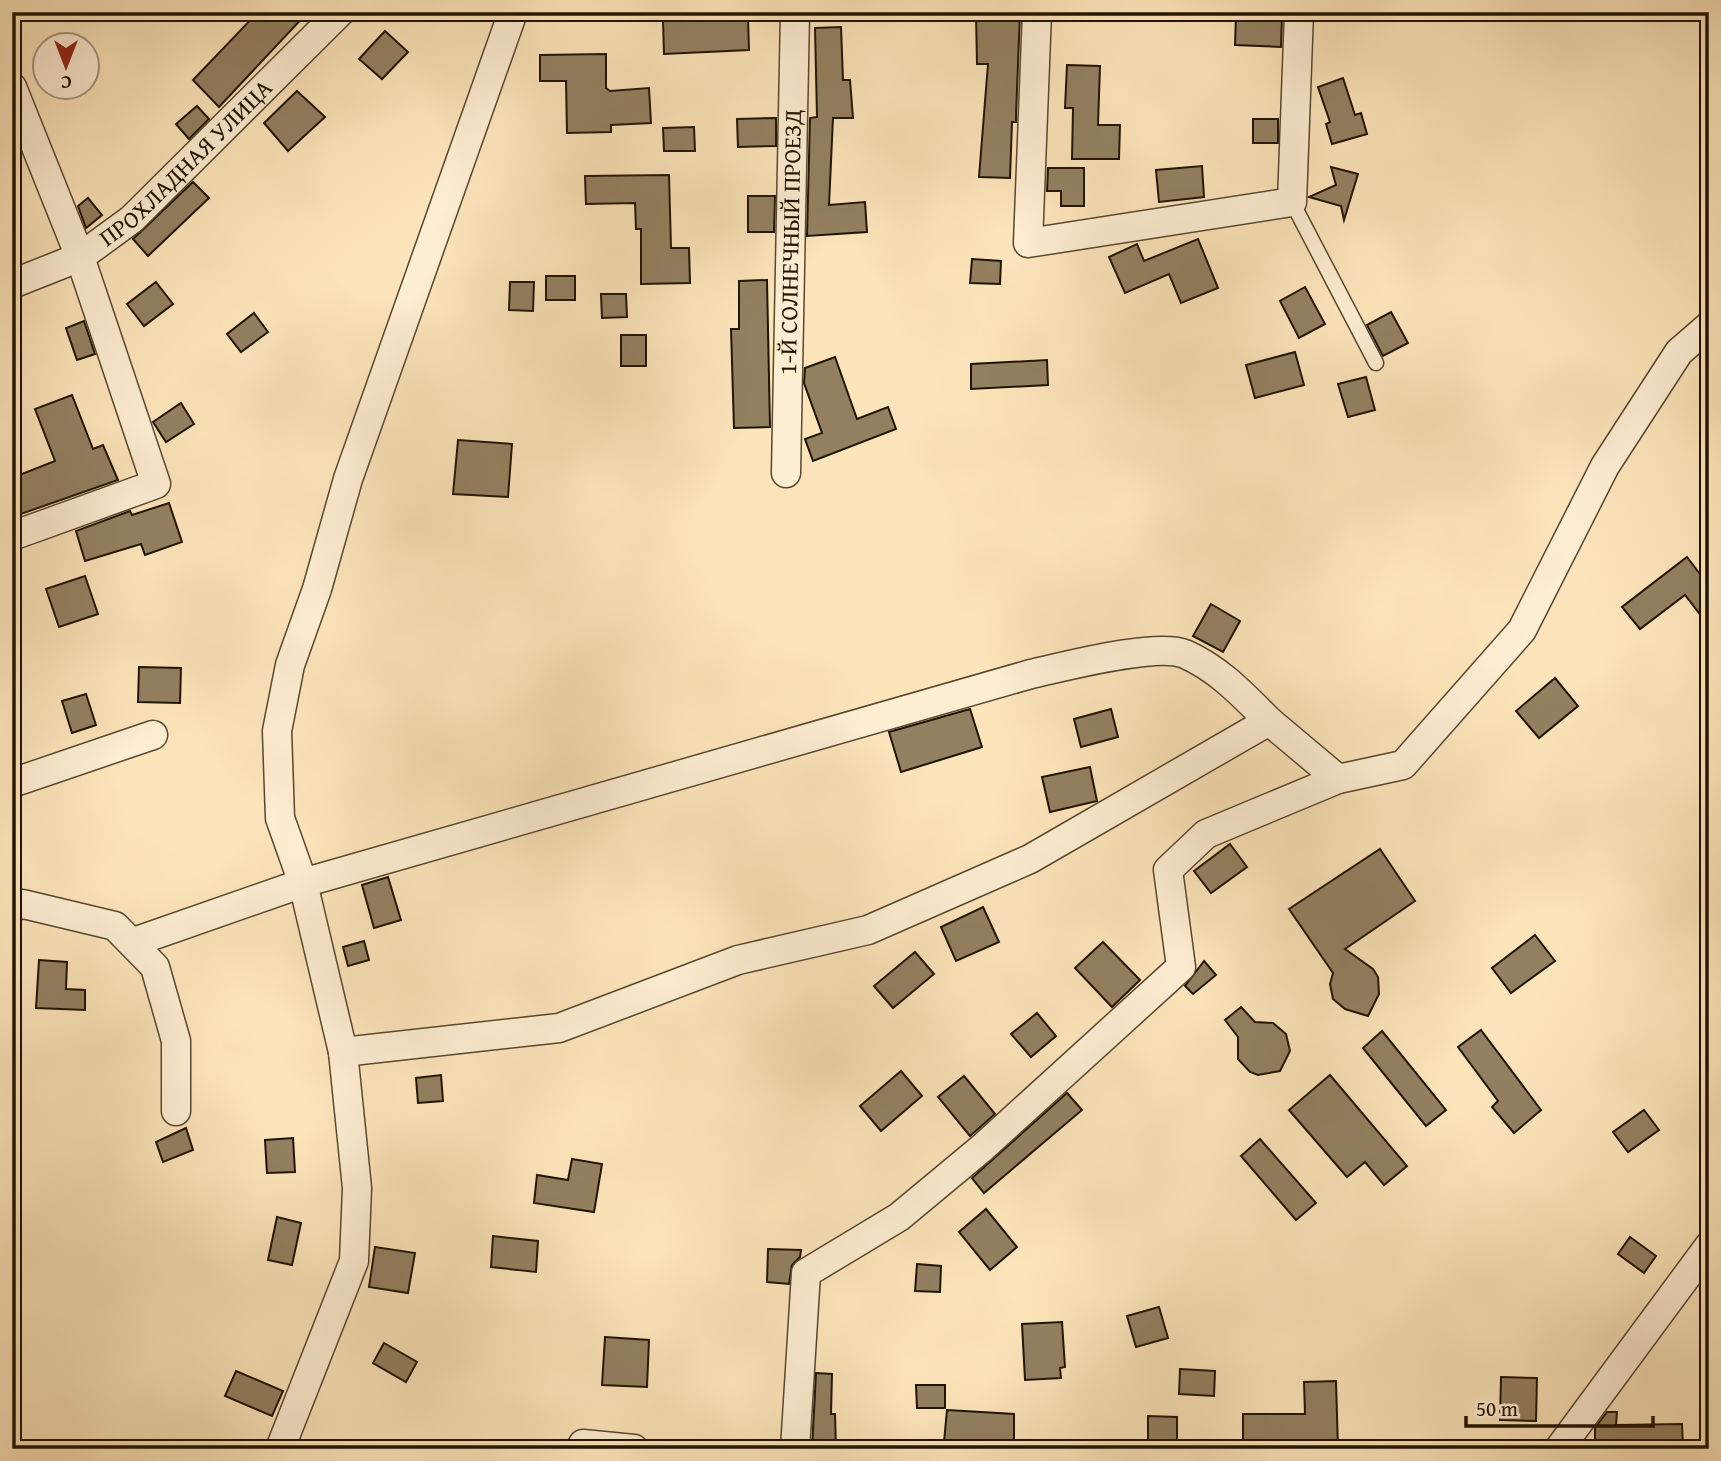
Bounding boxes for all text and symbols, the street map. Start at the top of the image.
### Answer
north arrow [32,32,102,102]
text: С [60,69,71,97]
street label: ПРОХЛАДНАЯ УЛИЦА [91,71,280,255]
street label: 1-Й СОЛНЕЧНЫЙ ПРОЕЗД [770,109,810,375]
scale bar [1466,1384,1653,1428]
text: 50 m [1476,1393,1518,1424]

